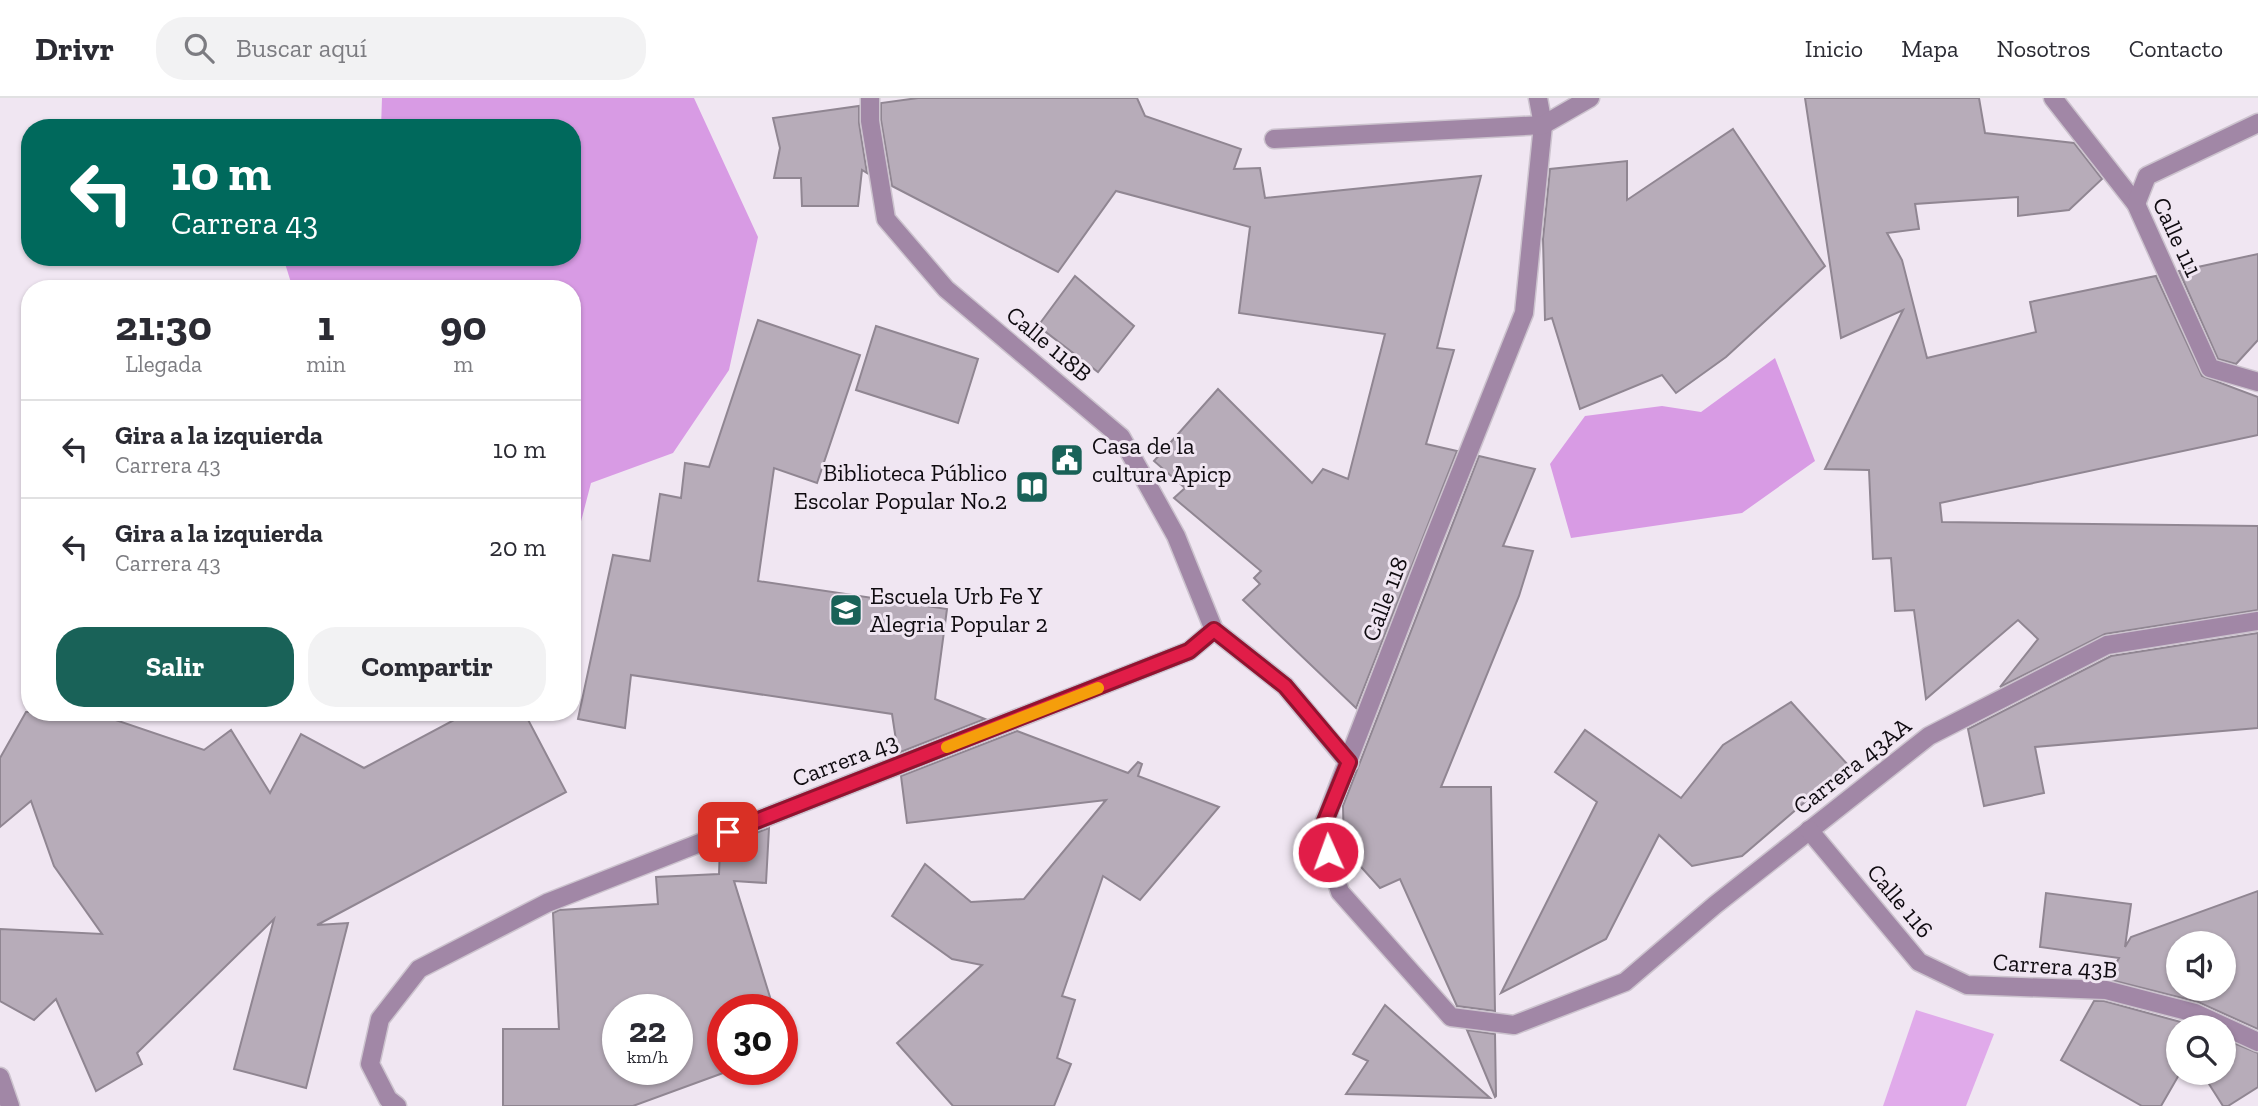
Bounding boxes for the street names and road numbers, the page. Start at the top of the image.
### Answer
street label: Calle 111 [2146,192,2208,281]
street label: Calle 118B [1001,300,1098,388]
street label: Calle 118 [1355,553,1414,645]
street label: Carrera 43AA [1787,710,1917,821]
street label: Carrera 43 [788,726,902,793]
street label: Calle 116 [1861,858,1940,944]
street label: Carrera 43B [1992,947,2118,984]

